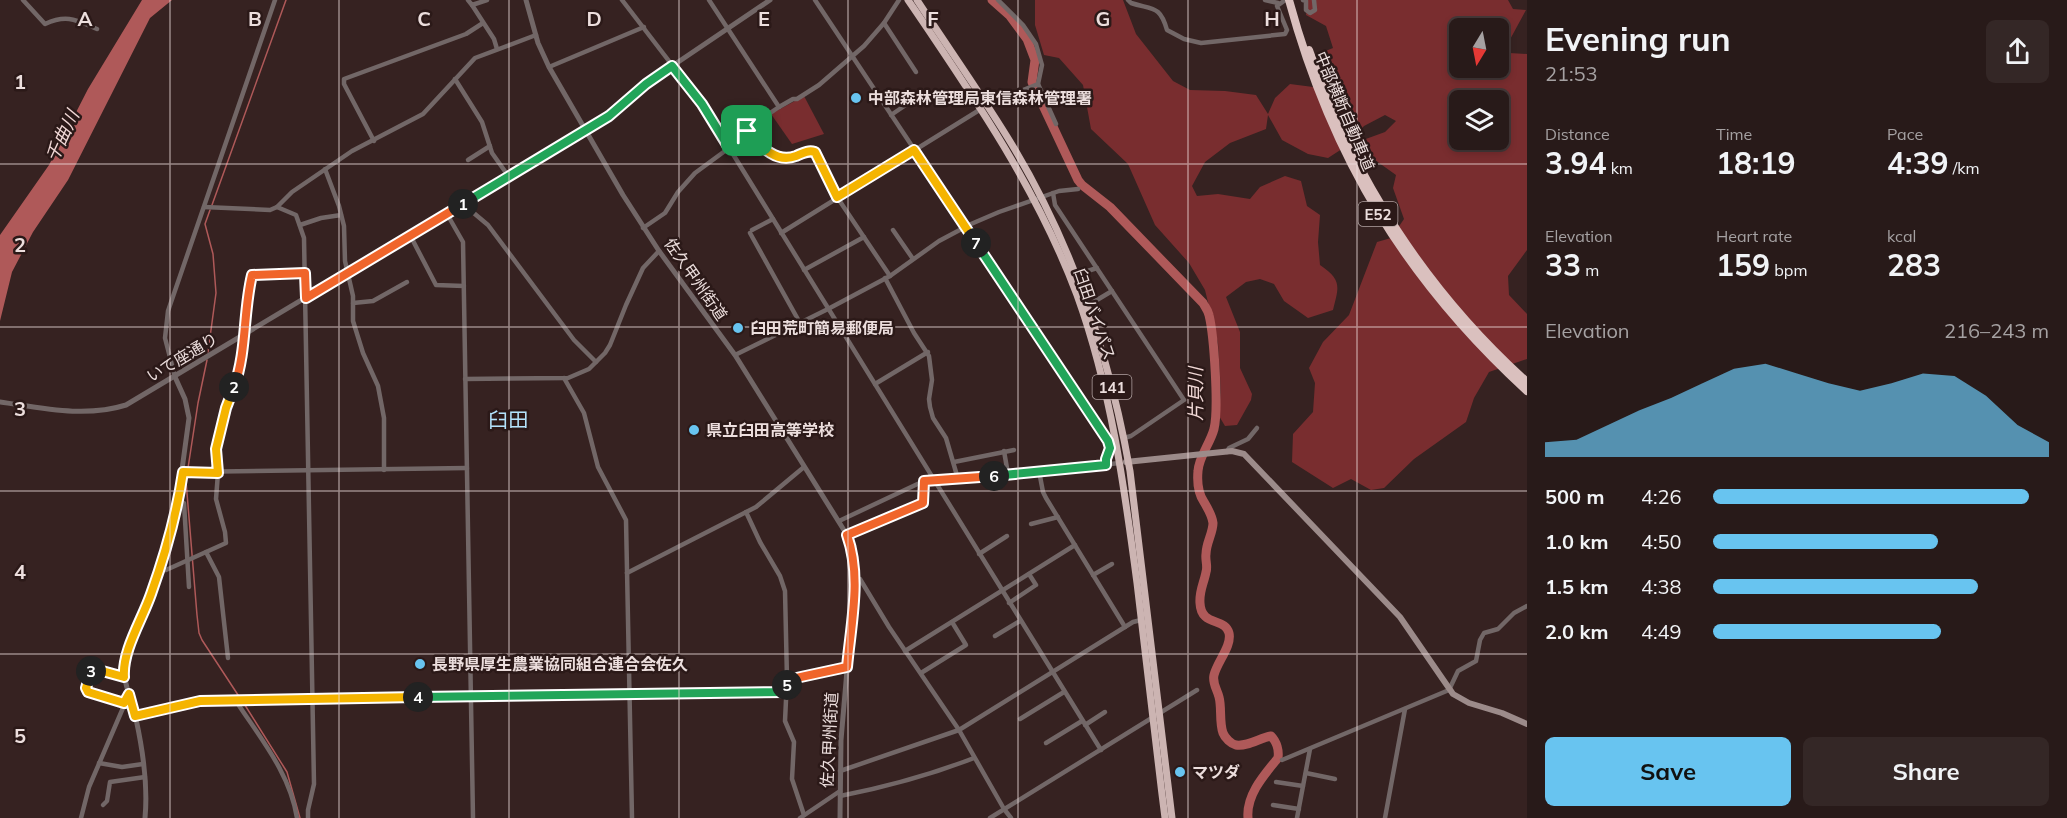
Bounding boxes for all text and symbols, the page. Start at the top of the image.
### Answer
text: A [78,6,93,31]
text: B [248,6,262,31]
text: C [417,6,431,31]
text: D [586,6,602,31]
text: E [758,6,770,31]
text: F [927,6,939,31]
text: G [1096,6,1110,31]
text: H [1264,6,1280,31]
north arrow [1449,18,1509,78]
map controls [1449,18,1509,150]
text: Evening run [1545,18,1731,59]
button: share [1986,20,2049,83]
street label: 中部横断自動車道 [1311,48,1379,174]
text: 21:53 [1545,61,1598,86]
text: 1 [14,69,26,94]
place label: 中部森林管理局東信森林管理署 [868,88,1092,108]
button: layers [1449,90,1509,150]
marker: 中部森林管理局東信森林管理署 [849,91,863,105]
water label: 千曲川 [40,105,85,165]
pin [721,105,772,156]
icon: arrive [730,114,763,147]
text: Distance [1545,124,1610,144]
text: Time [1716,124,1752,144]
text: Pace [1887,124,1923,144]
text: 3.94 [1545,144,1606,182]
text: 18:19 [1716,144,1795,182]
text: 4:39 [1887,144,1948,182]
text: km [1606,158,1633,178]
text: /km [1948,158,1979,178]
pin: 1 [448,189,478,219]
text: 1 [458,194,468,214]
road number: E52 [1358,202,1398,226]
text: Elevation [1545,226,1613,246]
text: Heart rate [1716,226,1792,246]
text: kcal [1887,226,1916,246]
pin: 7 [961,228,991,258]
text: 2 [14,232,26,257]
text: 7 [971,233,981,253]
street label: 佐久甲州街道 [660,234,732,324]
text: 33 [1545,246,1581,284]
text: 159 [1716,246,1770,284]
text: 283 [1887,246,1941,284]
text: m [1581,260,1599,280]
text: bpm [1770,260,1807,280]
street label: 臼田バイパス [1070,266,1120,362]
place label: 臼田荒町簡易郵便局 [750,318,894,338]
text: Elevation [1545,318,1630,343]
text: 216–243 m [1944,318,2049,343]
marker: 臼田荒町簡易郵便局 [731,321,745,335]
street label: いて座通り [143,328,221,386]
water label: 片貝川 [1184,365,1207,421]
pin: 2 [219,372,249,402]
road number: 141 [1092,375,1132,399]
text: 2 [229,377,239,397]
text: 3 [14,396,26,421]
district label: 臼田 [488,407,528,432]
place label: 県立臼田高等学校 [706,420,834,440]
marker: 県立臼田高等学校 [687,423,701,437]
pin: 6 [979,461,1009,491]
text: 6 [989,466,999,486]
text: 500 m [1545,484,1604,509]
text: 4:26 [1641,484,1682,509]
text: 1.0 km [1545,529,1608,554]
text: 4:50 [1641,529,1682,554]
text: 4 [14,559,26,584]
text: 1.5 km [1545,574,1608,599]
text: 4:38 [1641,574,1682,599]
text: 2.0 km [1545,619,1608,644]
text: 4:49 [1641,619,1682,644]
place label: 長野県厚生農業協同組合連合会佐久 [432,654,688,674]
pin: 3 [76,656,106,686]
marker: 長野県厚生農業協同組合連合会佐久 [413,657,427,671]
text: 3 [86,661,96,681]
pin: 5 [772,670,802,700]
text: 5 [782,675,792,695]
pin: 4 [403,682,433,712]
text: 4 [413,687,423,707]
street label: 佐久甲州街道 [817,692,841,788]
text: 5 [14,723,26,748]
button: Save [1545,737,1791,806]
button: Share [1803,737,2049,806]
place label: マツダ [1192,762,1240,782]
marker: マツダ [1173,765,1187,779]

